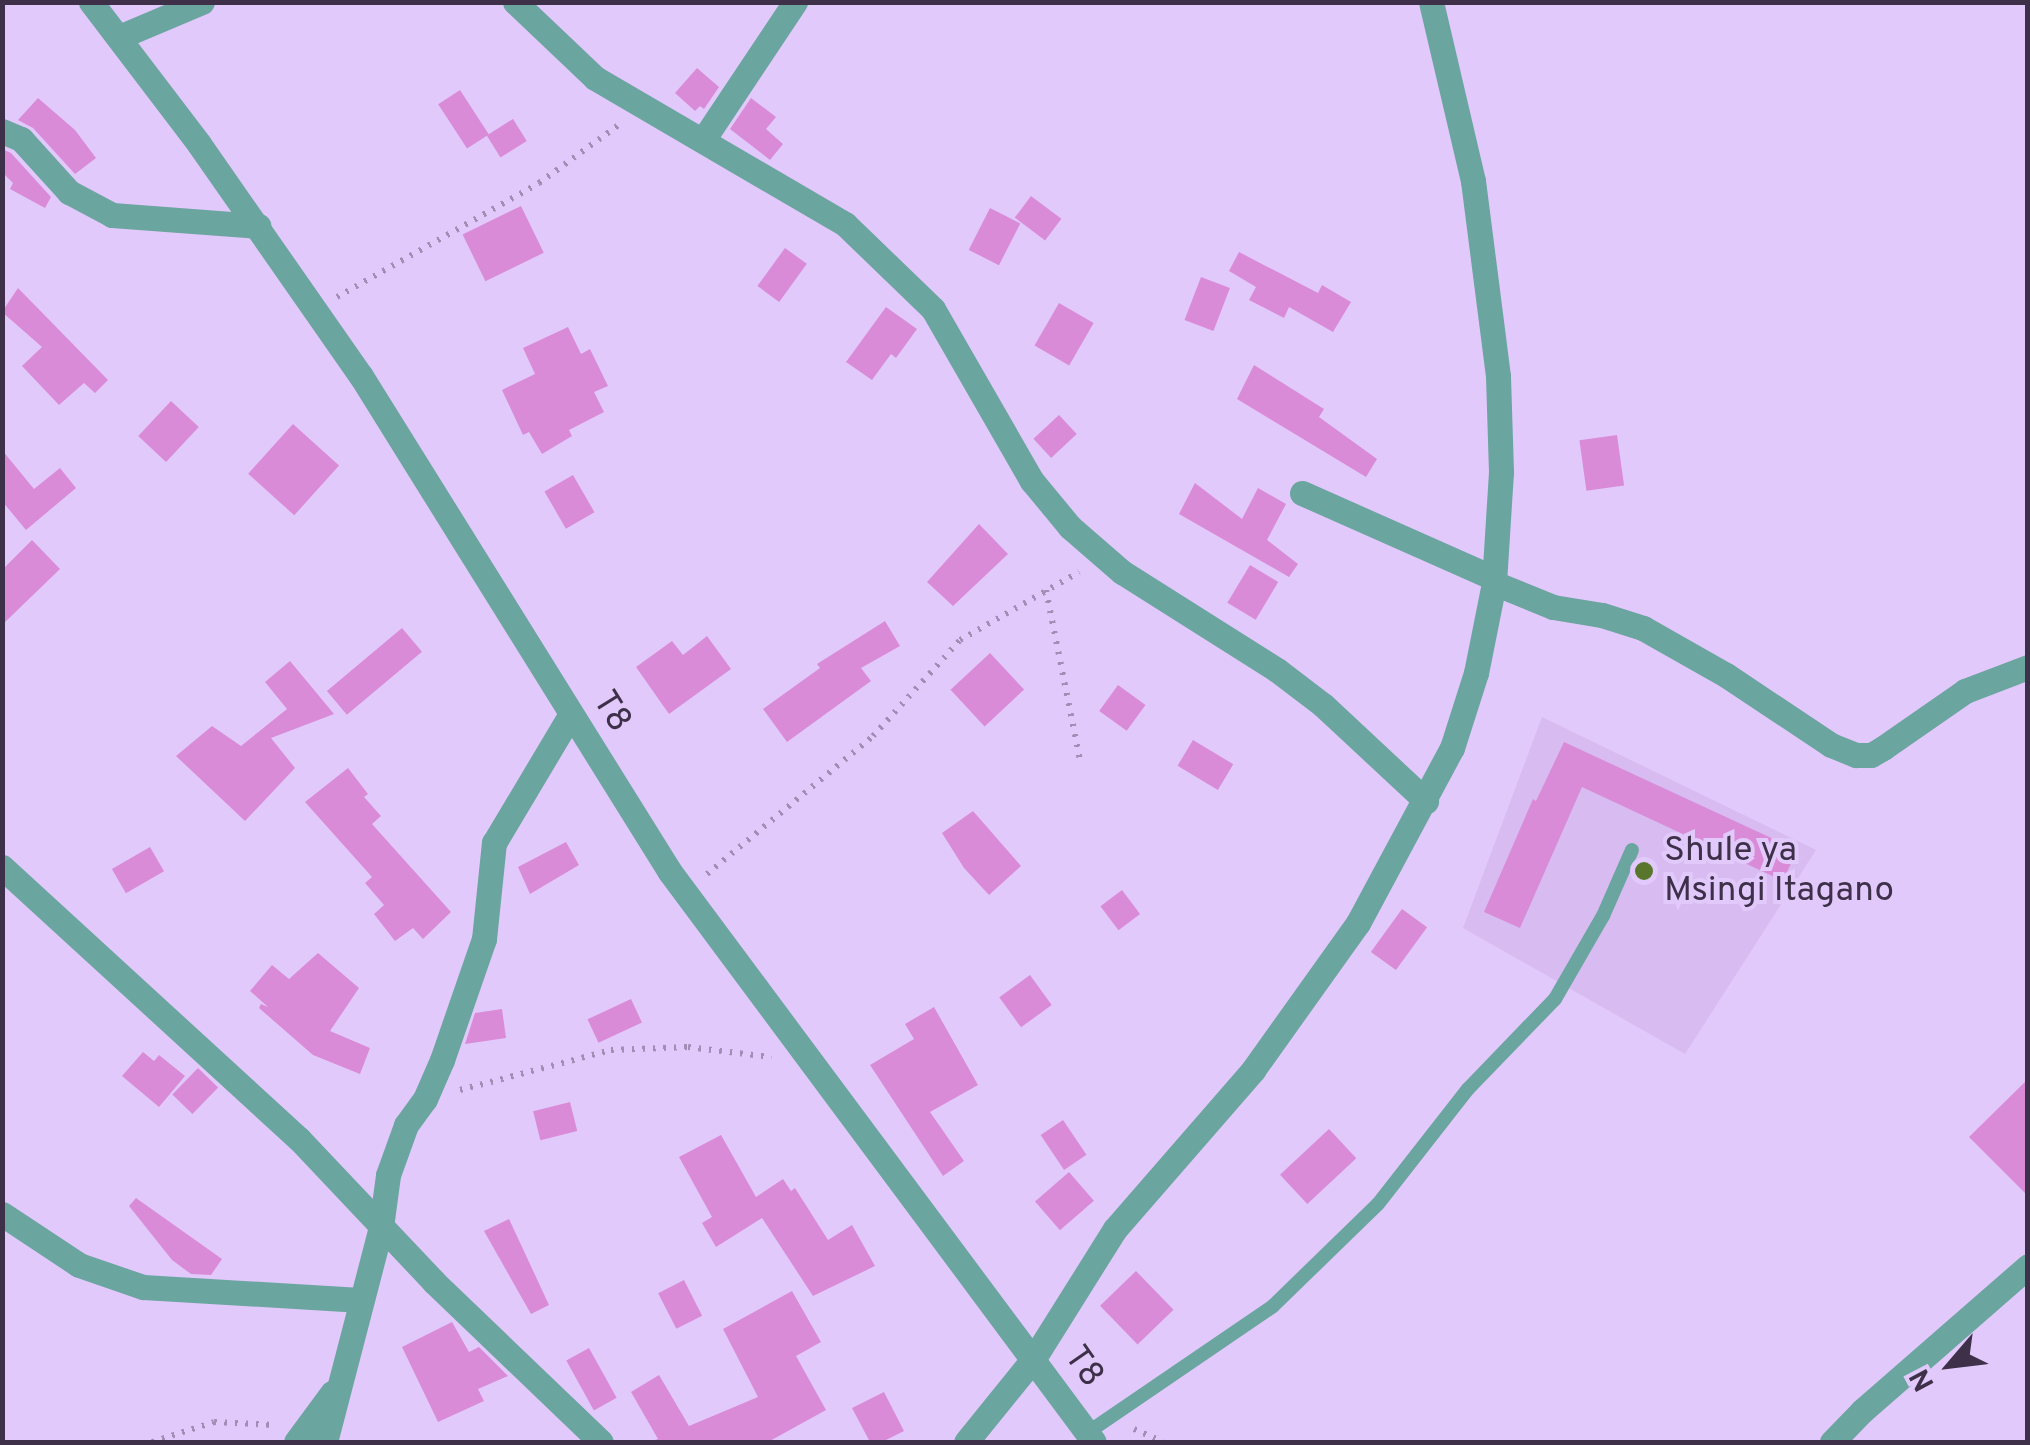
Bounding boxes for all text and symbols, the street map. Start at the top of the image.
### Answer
street label: T8 [582,684,640,740]
place label: Shule ya Msingi Itagano [1664,830,1894,912]
marker: Shule ya Msingi Itagano [1633,860,1655,882]
north arrow [1900,1315,2000,1415]
street label: T8 [1054,1338,1112,1396]
text: N [1903,1362,1944,1396]

